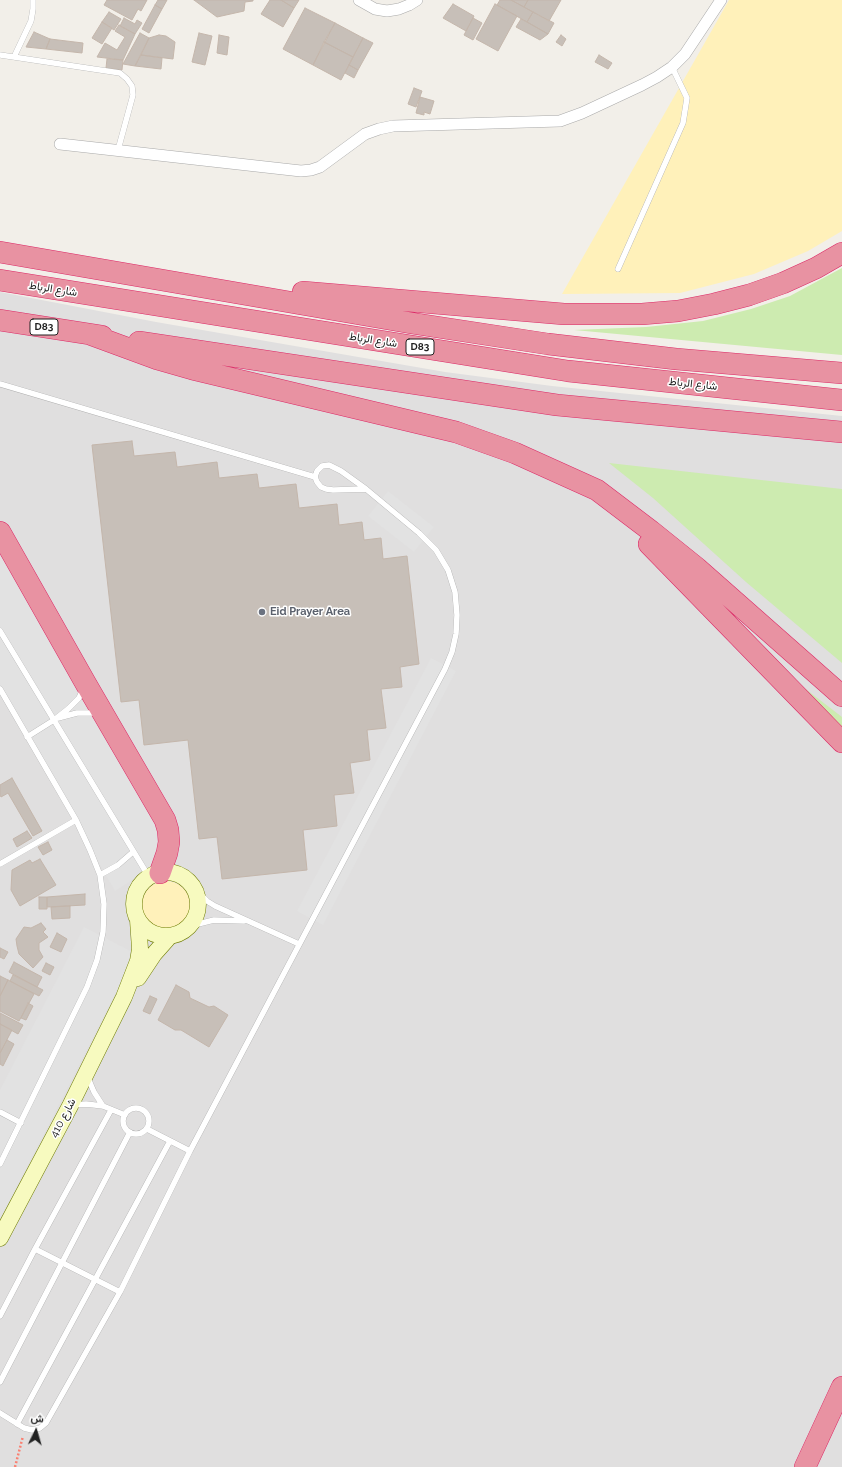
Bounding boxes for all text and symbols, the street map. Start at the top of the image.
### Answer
street label: شارع الرباط [28,279,78,299]
road number: D83 [30,319,58,335]
street label: شارع الرباط [348,330,398,350]
road number: D83 [406,339,434,355]
street label: شارع الرباط [668,375,718,393]
place label: Eid Prayer Area [270,605,350,619]
marker: Eid Prayer Area [257,607,267,617]
street label: شارع 410 [47,1096,79,1140]
north arrow [16,1411,56,1451]
text: ش [30,1411,44,1426]

